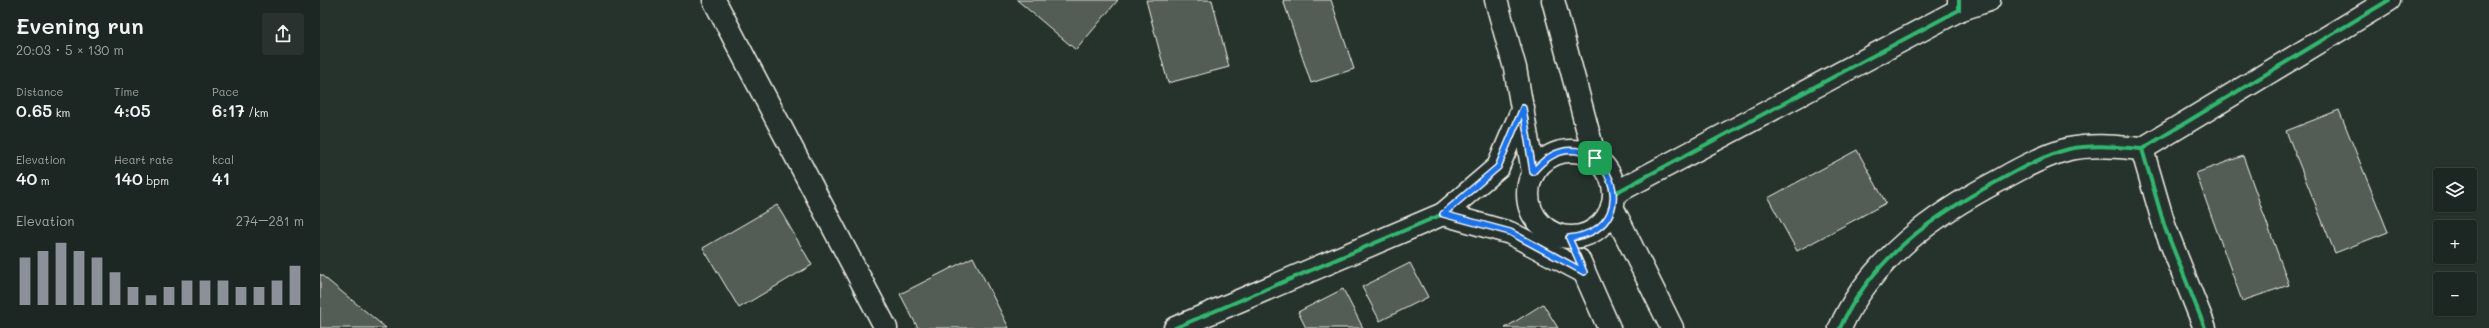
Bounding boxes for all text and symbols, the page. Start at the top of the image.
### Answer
text: Evening run [16,11,144,40]
button: share [262,13,304,55]
text: 20:03 · 5 × 130 m [16,41,124,58]
text: Distance [16,84,63,99]
text: Time [114,84,139,99]
text: Pace [212,84,239,99]
text: 0.65 [16,99,52,121]
text: 4:05 [114,99,151,121]
text: 6:17 [212,99,245,121]
text: km [52,105,70,120]
text: /km [245,105,269,120]
pin [1578,141,1612,175]
icon: arrive [1584,147,1606,169]
text: Elevation [16,152,65,167]
text: Heart rate [114,152,173,167]
text: kcal [212,152,234,167]
text: 40 [16,167,37,189]
text: 140 [114,167,143,189]
text: 41 [212,167,230,189]
map controls [2433,168,2477,316]
button: layers [2433,168,2477,212]
text: m [37,173,50,188]
text: bpm [143,173,169,188]
text: Elevation [16,212,74,229]
text: 274–281 m [236,212,304,229]
button: + [2433,220,2477,264]
button: − [2433,272,2477,316]

